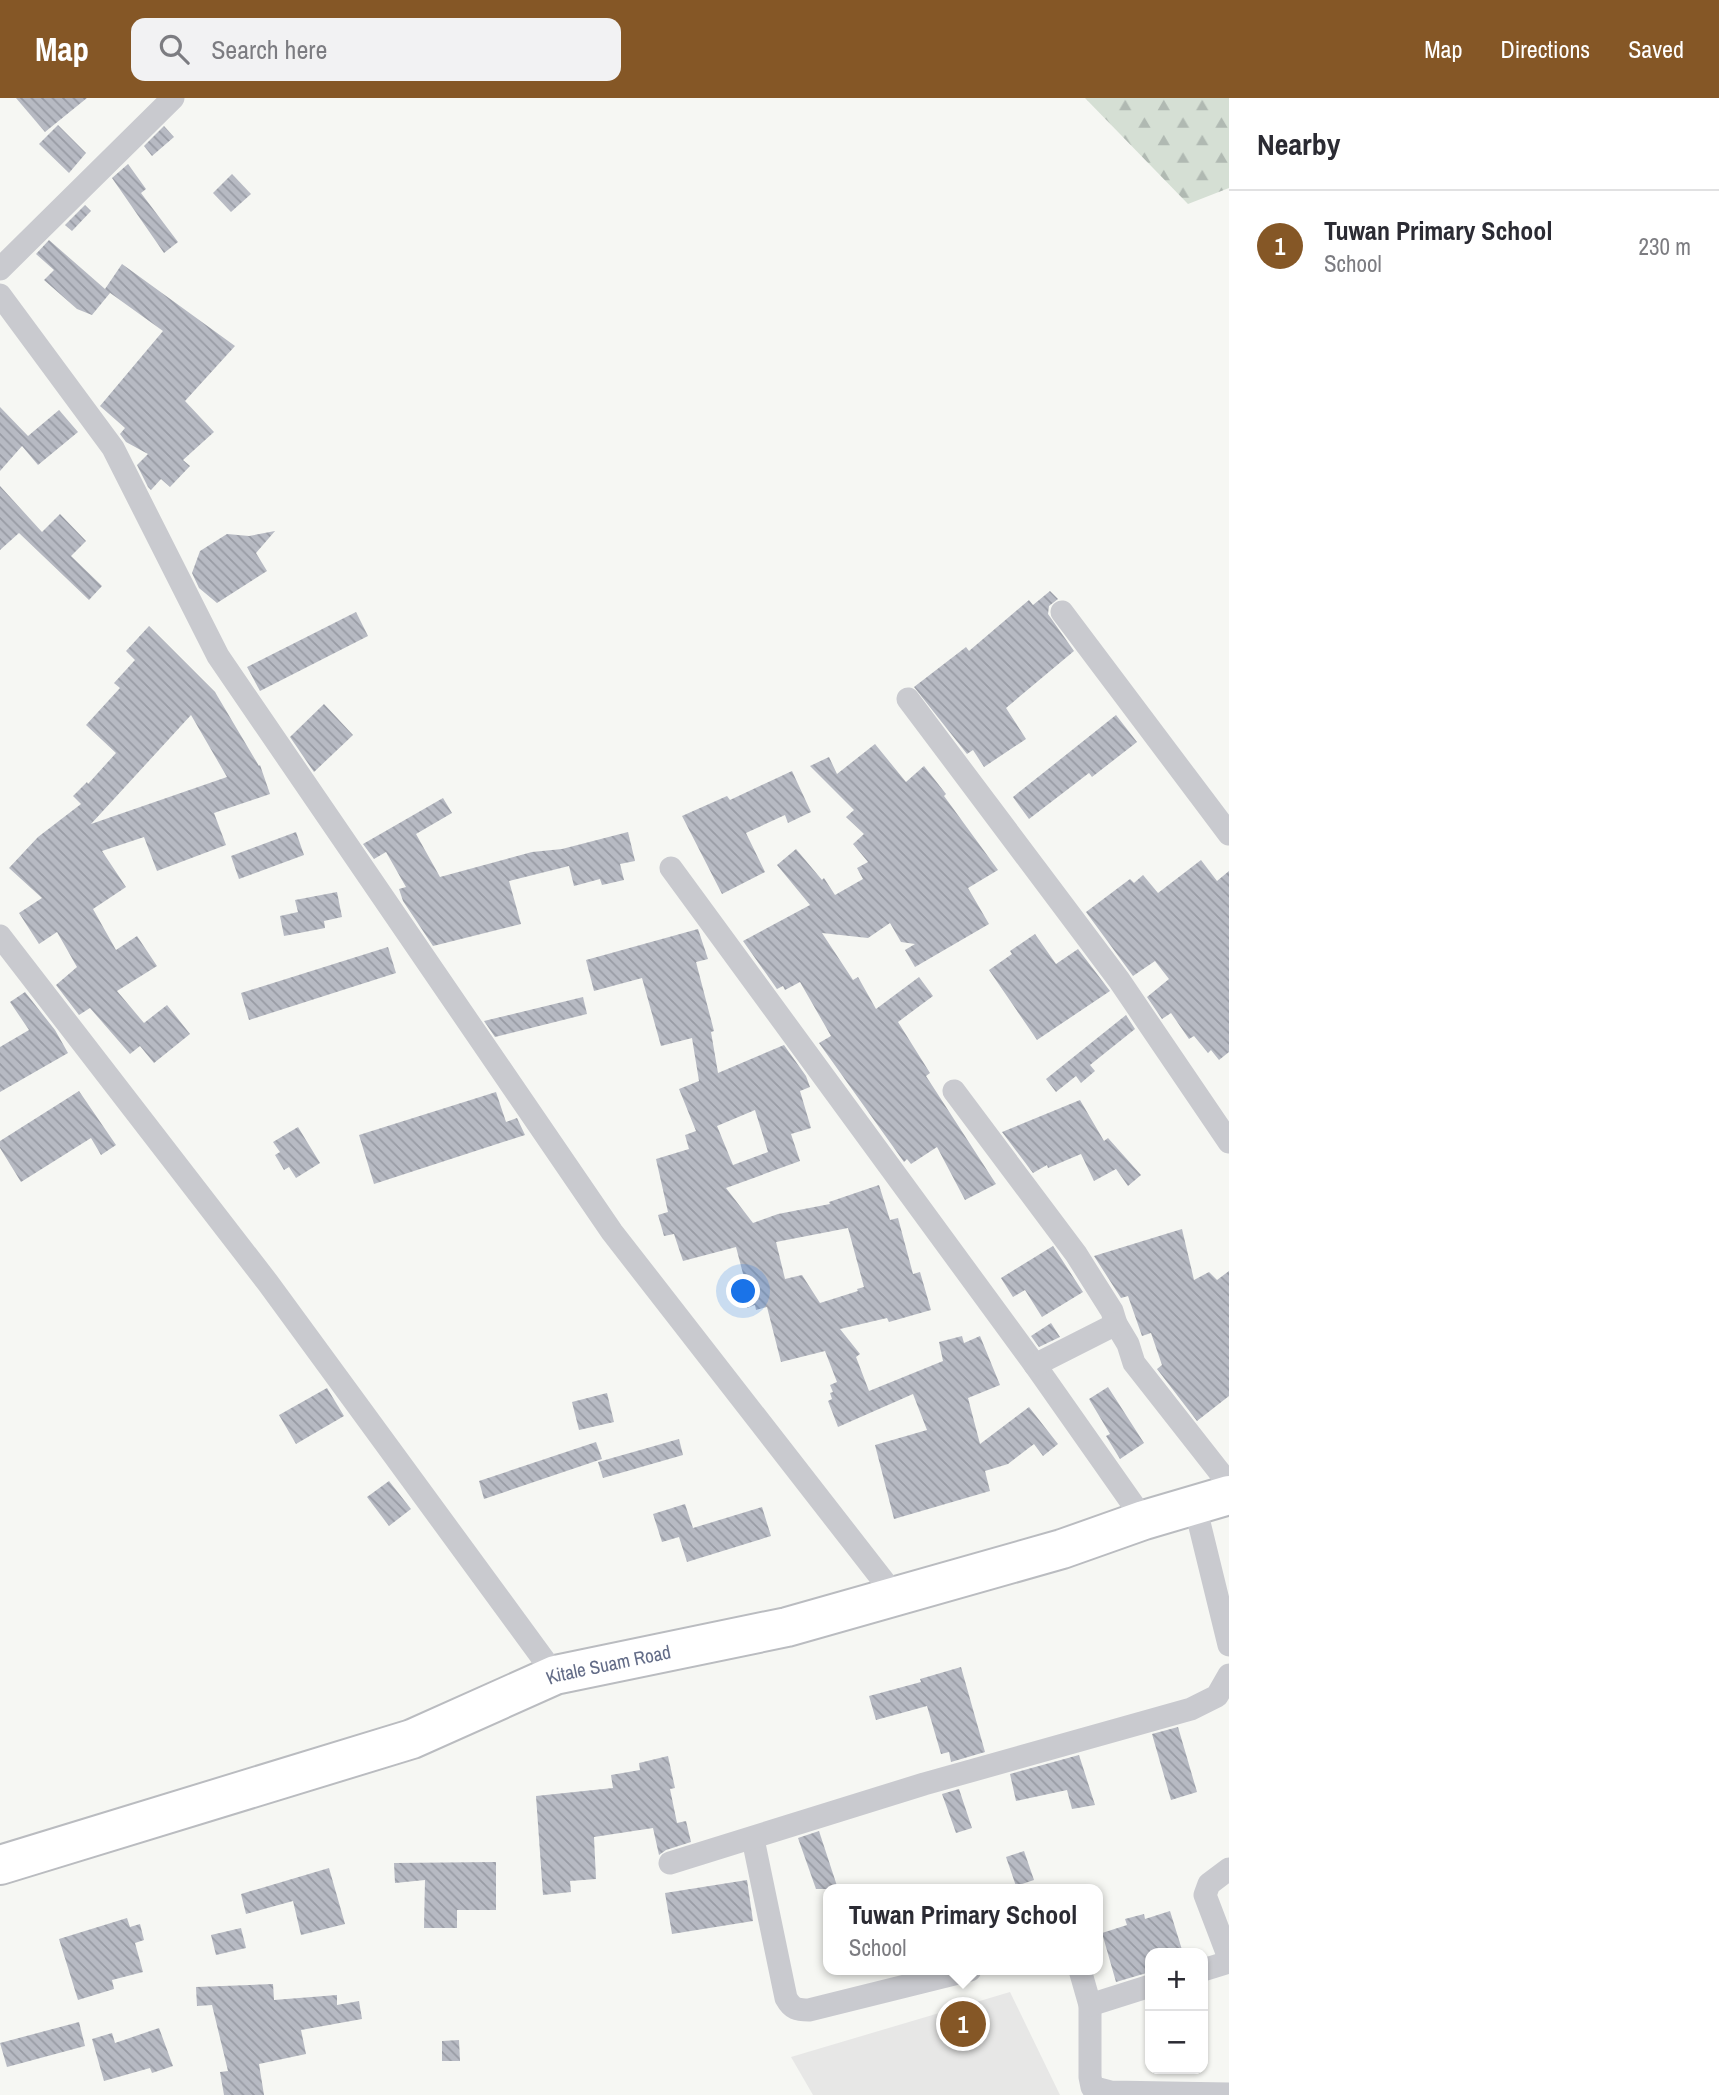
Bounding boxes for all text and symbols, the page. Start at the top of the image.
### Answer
search box [131,18,621,81]
text: Map [35,27,89,71]
icon: search [155,30,193,68]
text: Search here [211,32,327,67]
text: Map [1424,33,1462,65]
text: Directions [1500,33,1590,65]
text: Saved [1628,33,1684,65]
text: Nearby [1257,124,1340,164]
text: Tuwan Primary School [1324,213,1552,248]
text: 1 [1275,231,1285,262]
text: 230 m [1639,231,1691,262]
text: School [1324,248,1382,279]
your location [726,1274,760,1308]
street label: Kitale Suam Road [542,1638,673,1690]
popup [823,1884,1103,1975]
text: Tuwan Primary School [849,1897,1077,1932]
text: School [849,1932,907,1963]
map controls [1145,1948,1208,2074]
button: + [1145,1948,1208,2011]
pin: 1 [940,1998,986,2050]
button: − [1145,2011,1208,2074]

